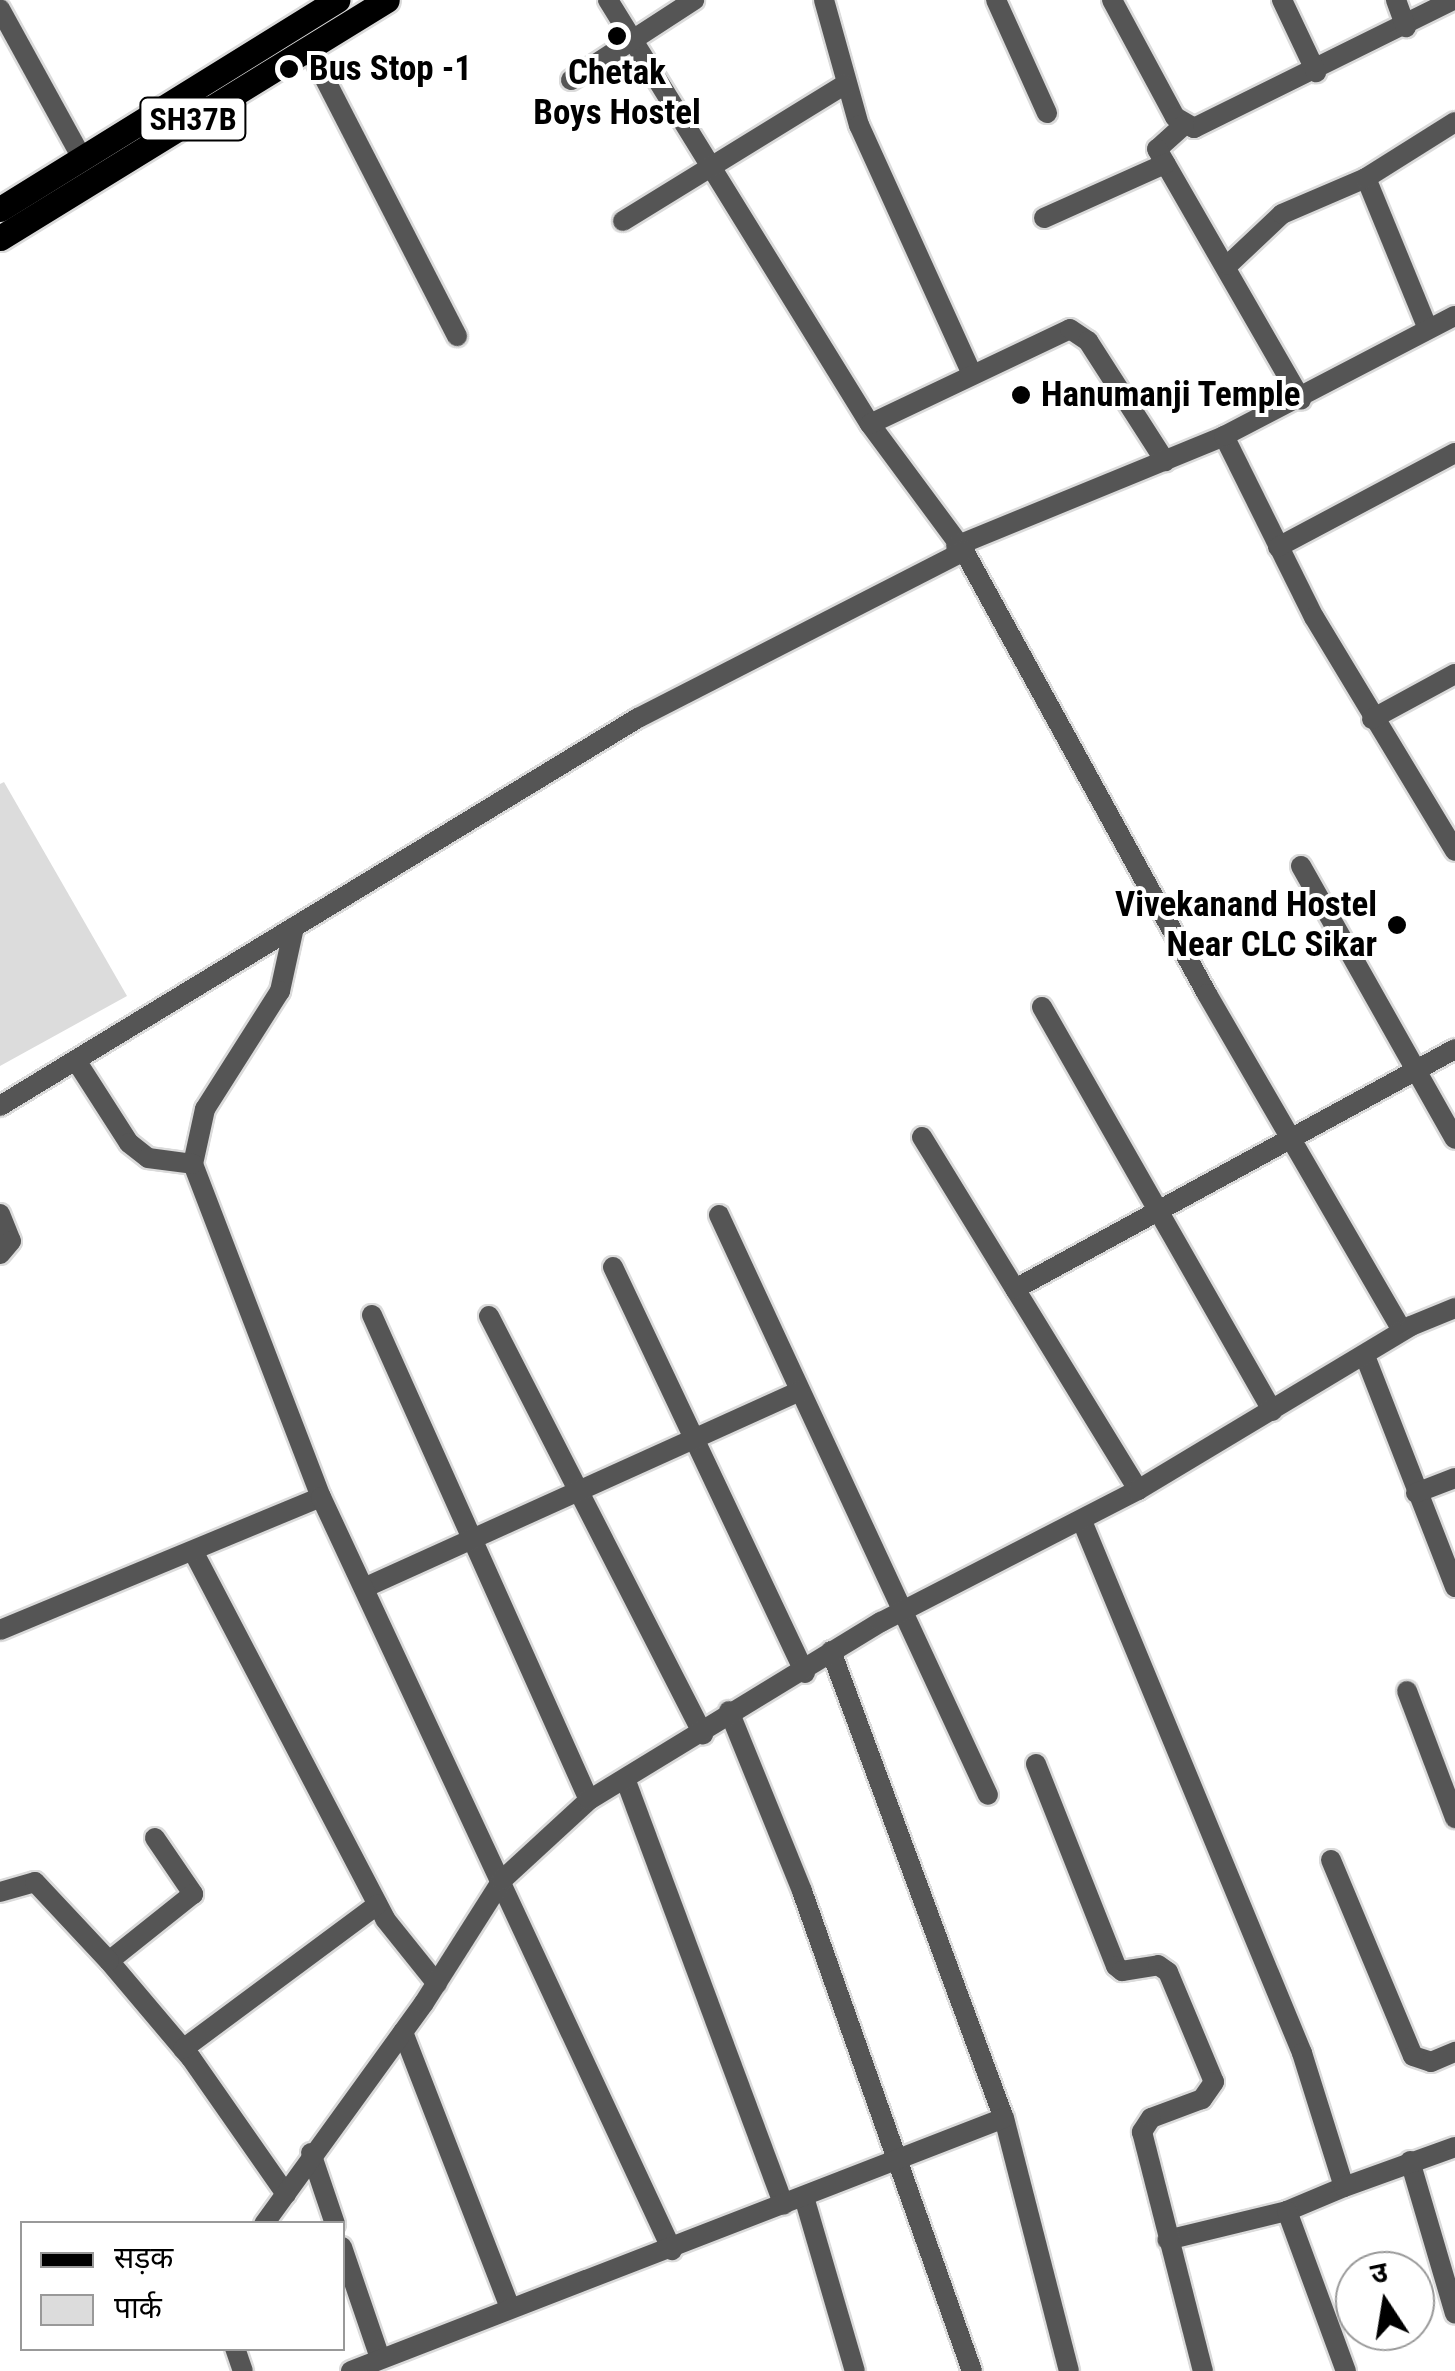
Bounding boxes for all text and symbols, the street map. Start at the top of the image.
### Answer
marker: Chetak Boys Hostel [606,25,628,47]
place label: Bus Stop -1 [309,48,472,90]
place label: Chetak Boys Hostel [533,52,701,134]
marker: Bus Stop -1 [278,58,300,80]
road number: SH37B [138,92,248,146]
place label: Hanumanji Temple [1041,374,1302,416]
marker: Hanumanji Temple [1010,384,1032,406]
place label: Vivekanand Hostel Near CLC Sikar [1115,884,1377,966]
marker: Vivekanand Hostel Near CLC Sikar [1386,914,1408,936]
legend [20,2221,345,2351]
text: सड़क [114,2240,173,2275]
north arrow [1335,2251,1435,2351]
text: उ [1368,2255,1391,2291]
text: पार्क [114,2290,162,2325]

